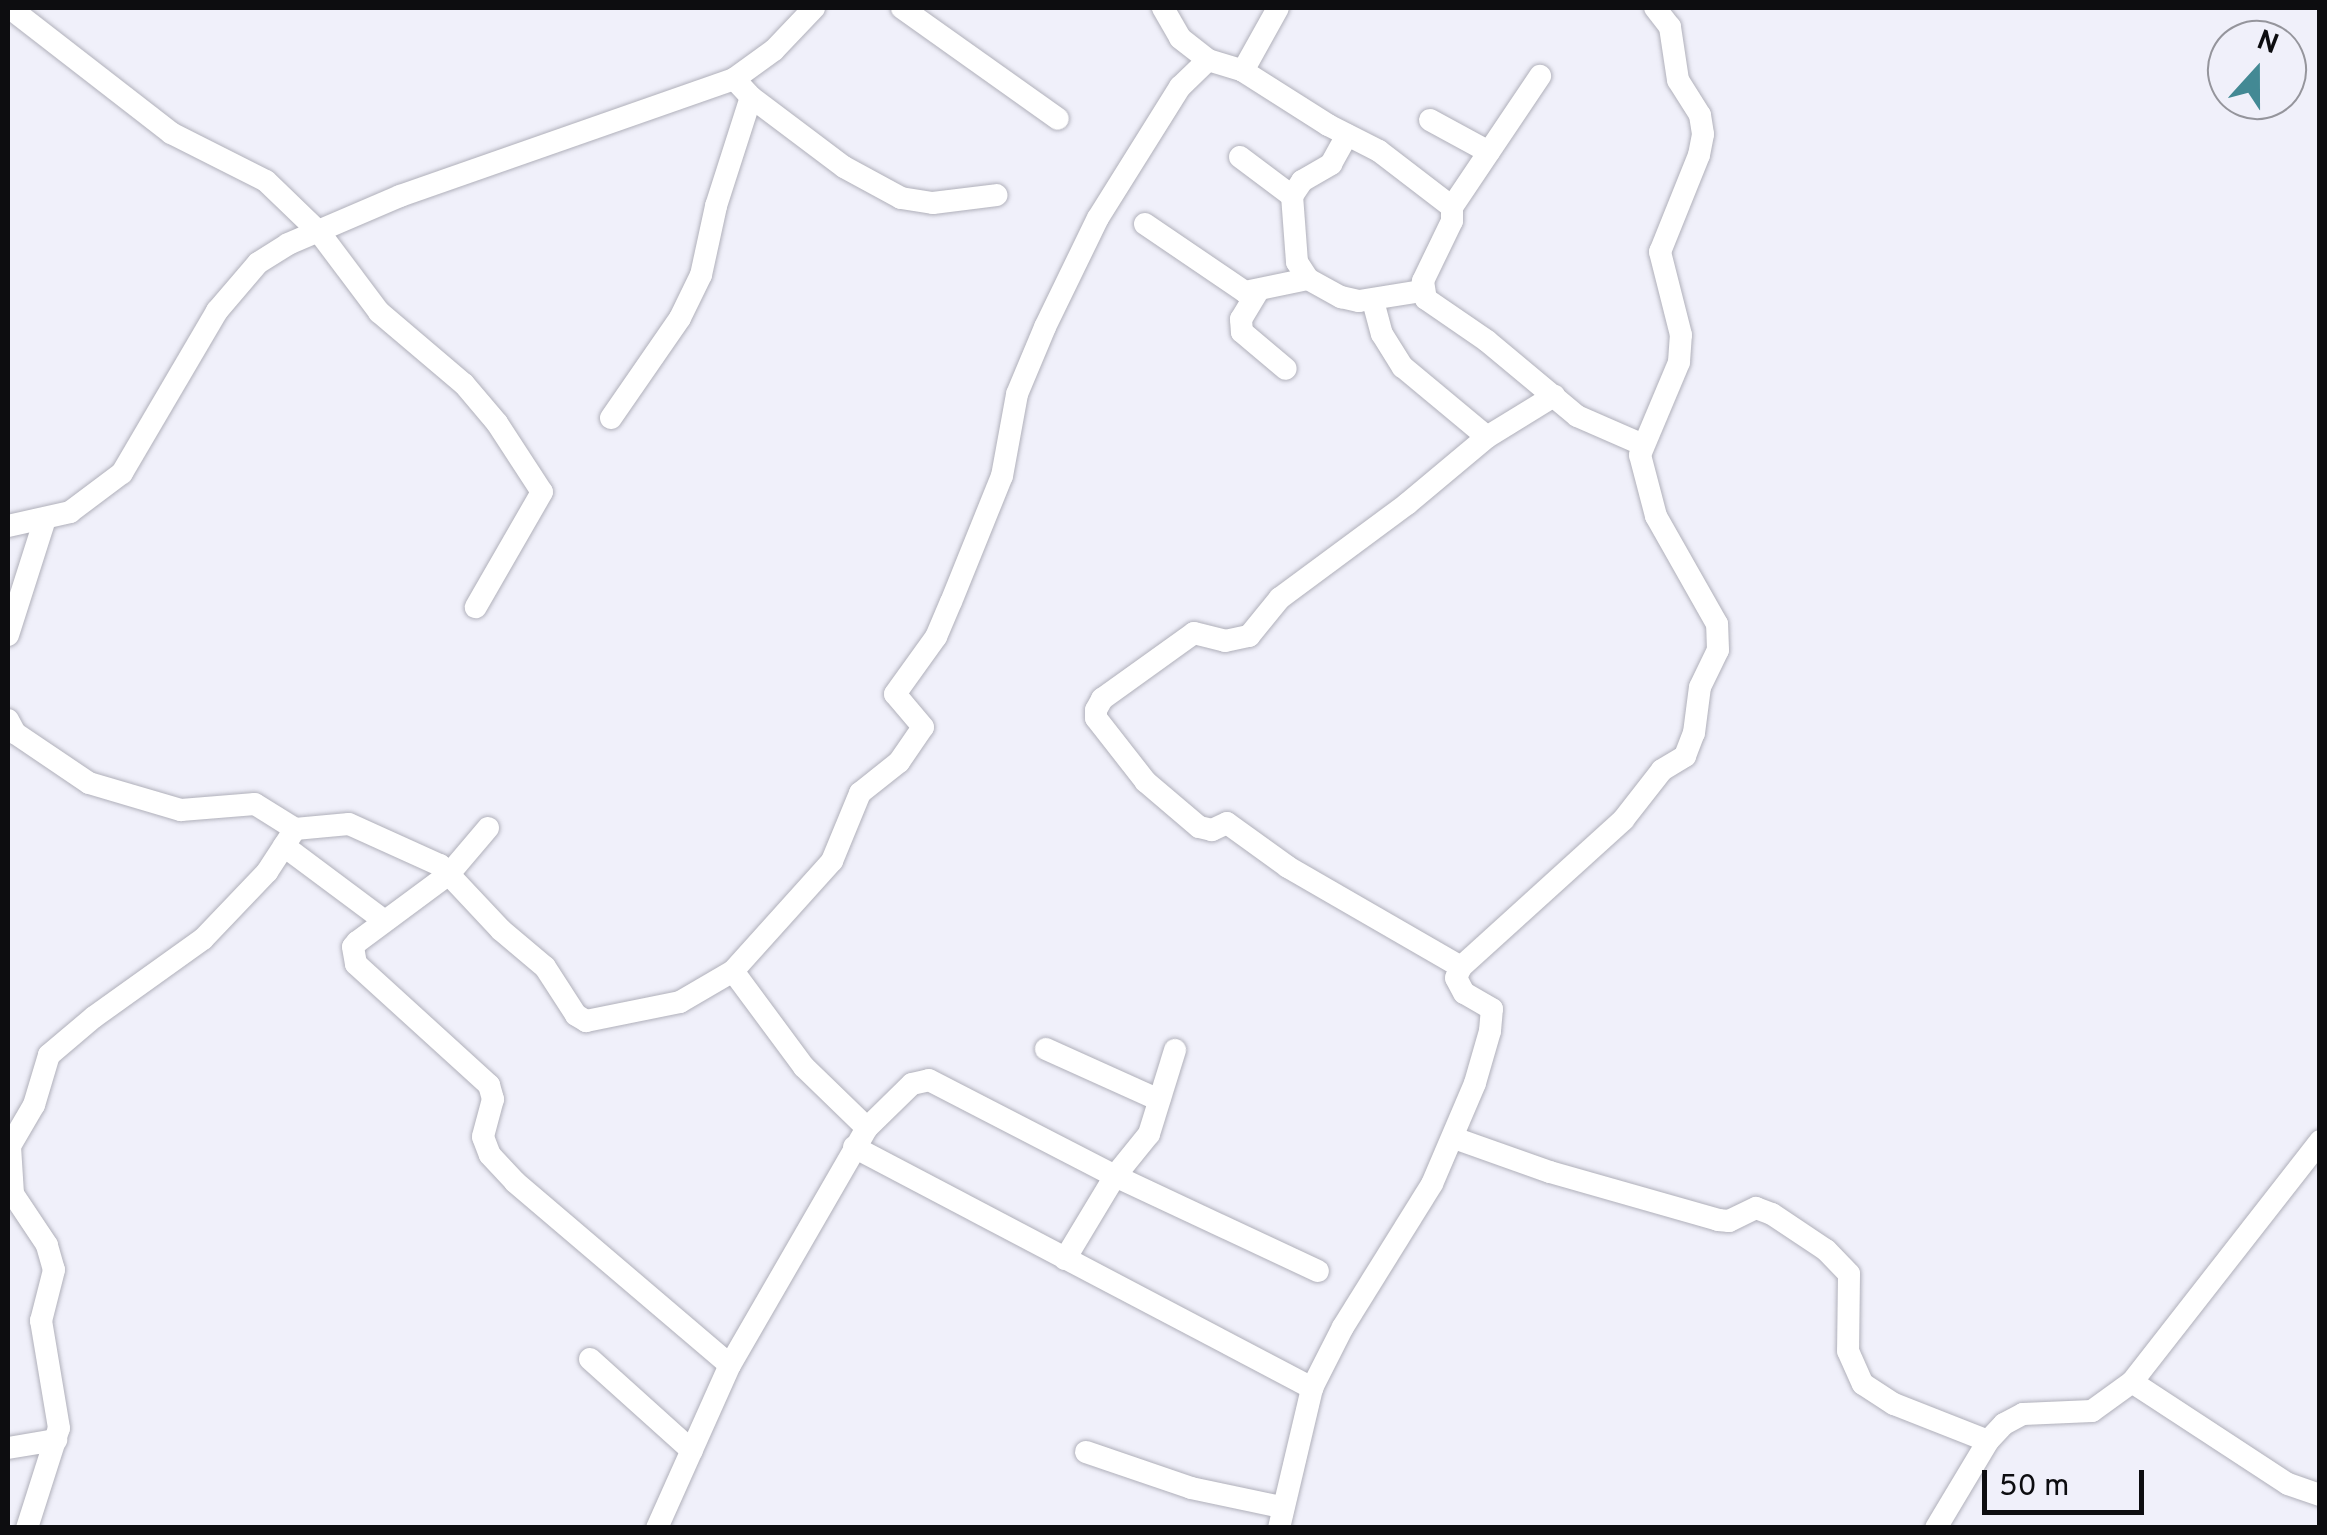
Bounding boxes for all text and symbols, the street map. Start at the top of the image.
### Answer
north arrow [2207,20,2307,120]
text: N [2251,23,2283,64]
scale bar [1987,1450,2150,1512]
text: 50 m [1999,1469,2069,1506]

